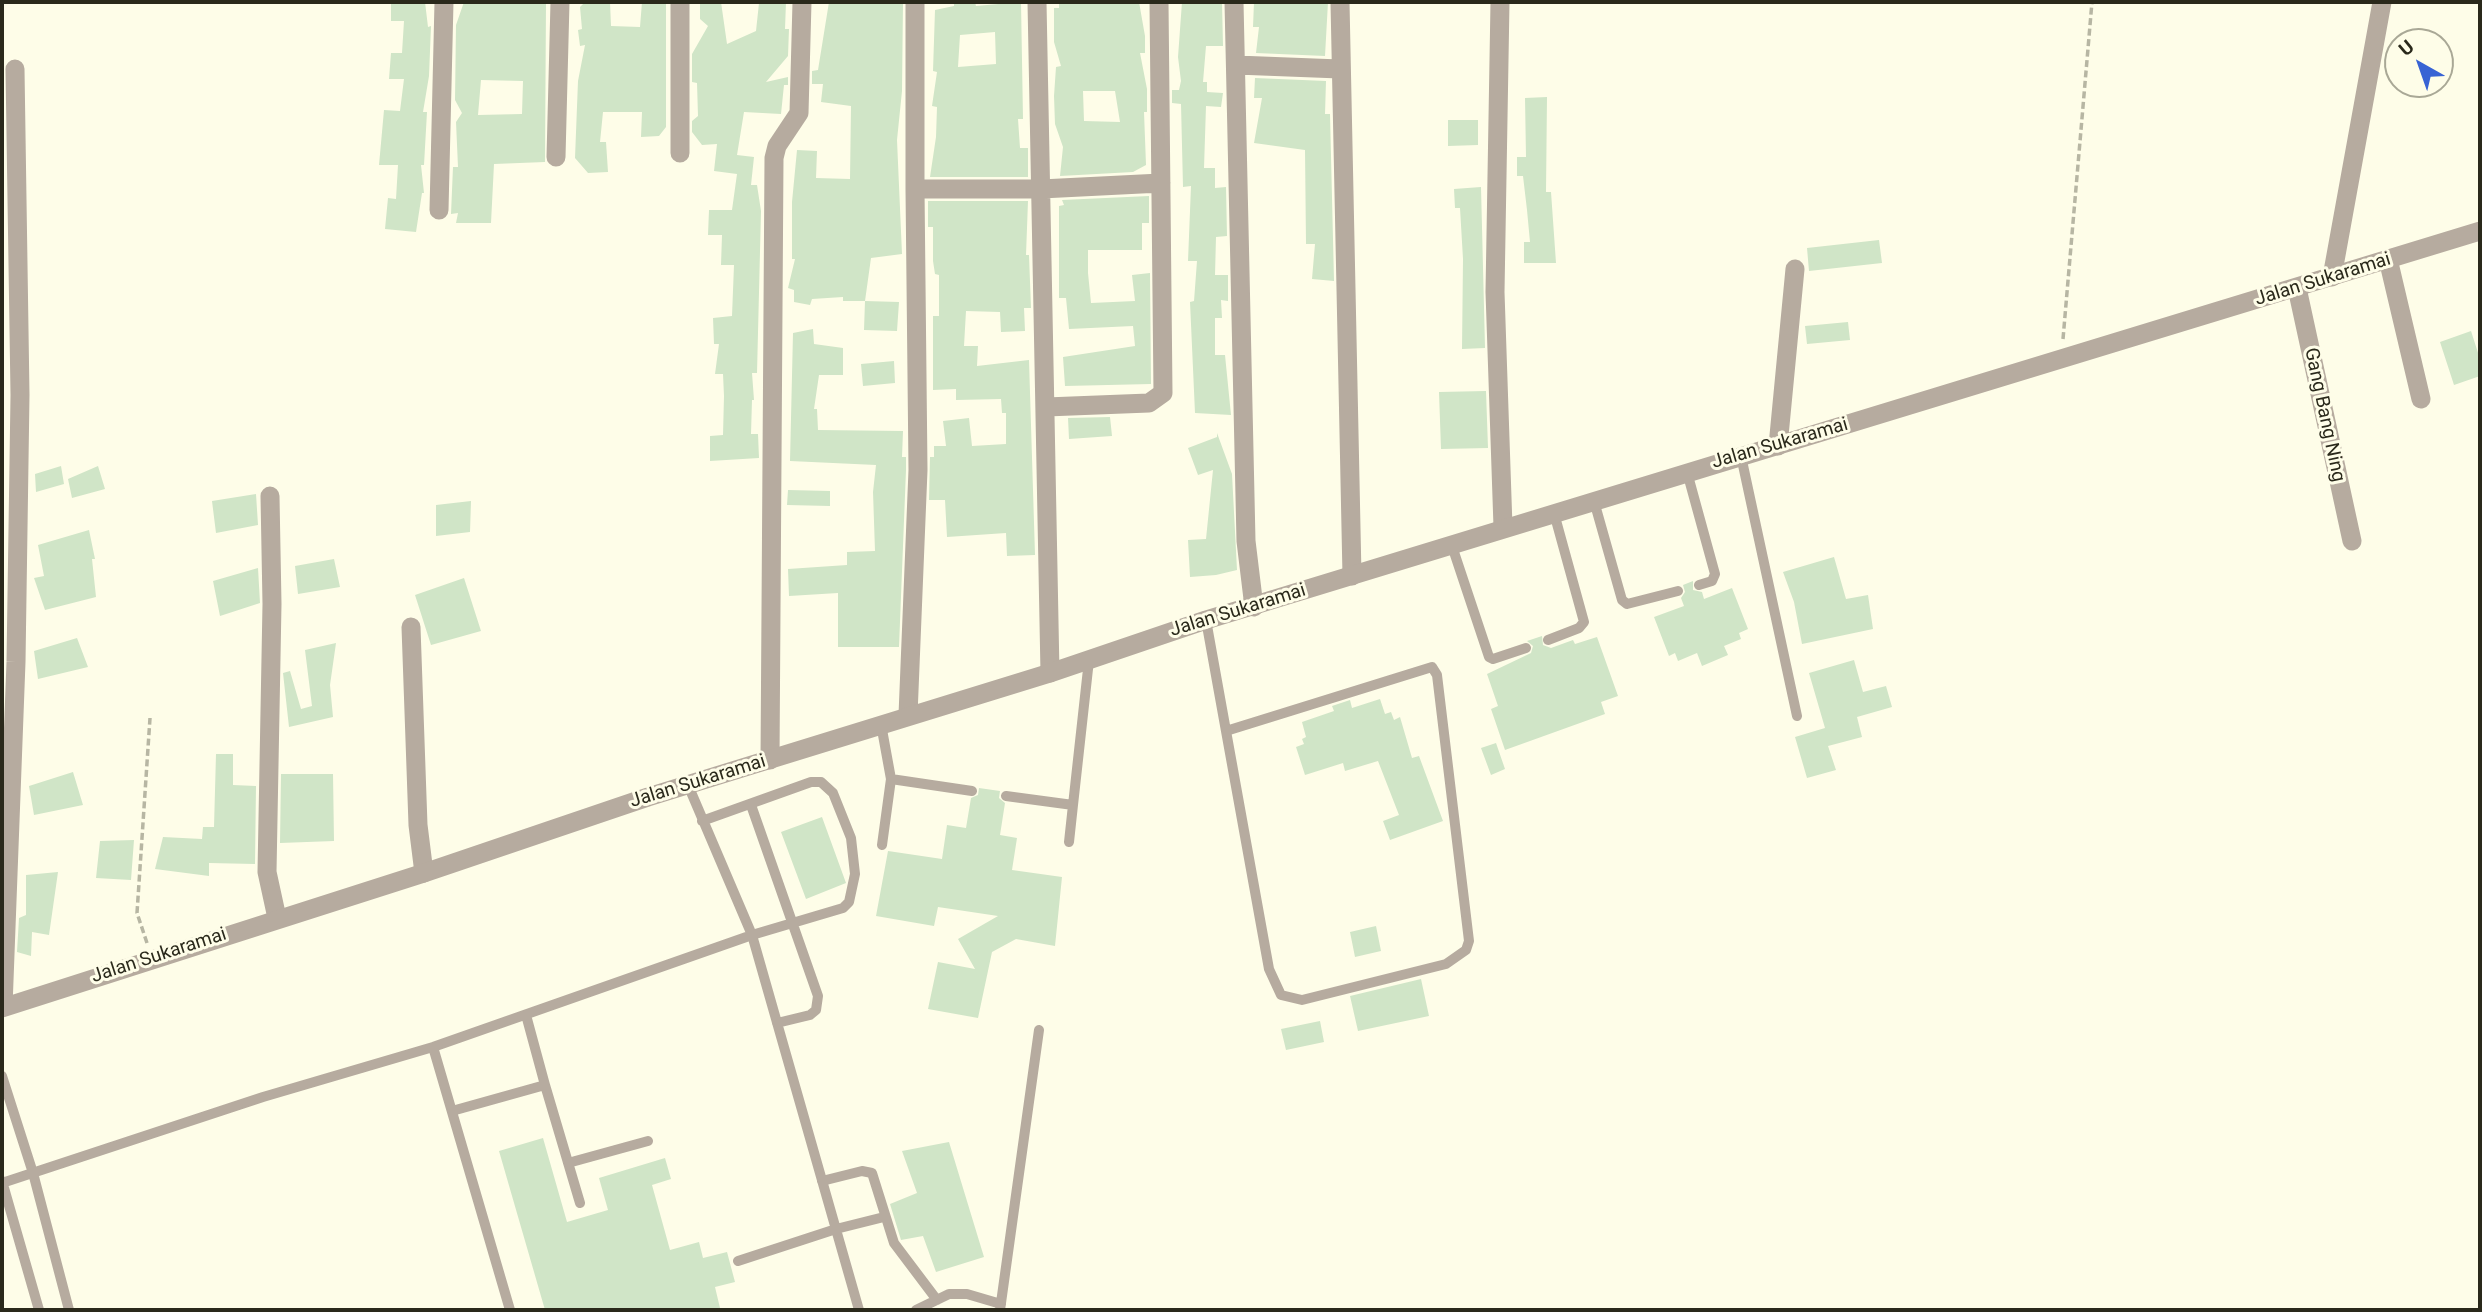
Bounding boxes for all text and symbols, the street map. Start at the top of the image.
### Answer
north arrow [2384,28,2454,98]
text: U [2394,35,2419,61]
street label: Jalan Sukaramai [2252,249,2394,311]
street label: Gang Bang Ning [2299,346,2349,484]
street label: Jalan Sukaramai [1709,414,1851,474]
street label: Jalan Sukaramai [1167,580,1309,642]
street label: Jalan Sukaramai [627,751,769,813]
street label: Jalan Sukaramai [89,923,229,989]

